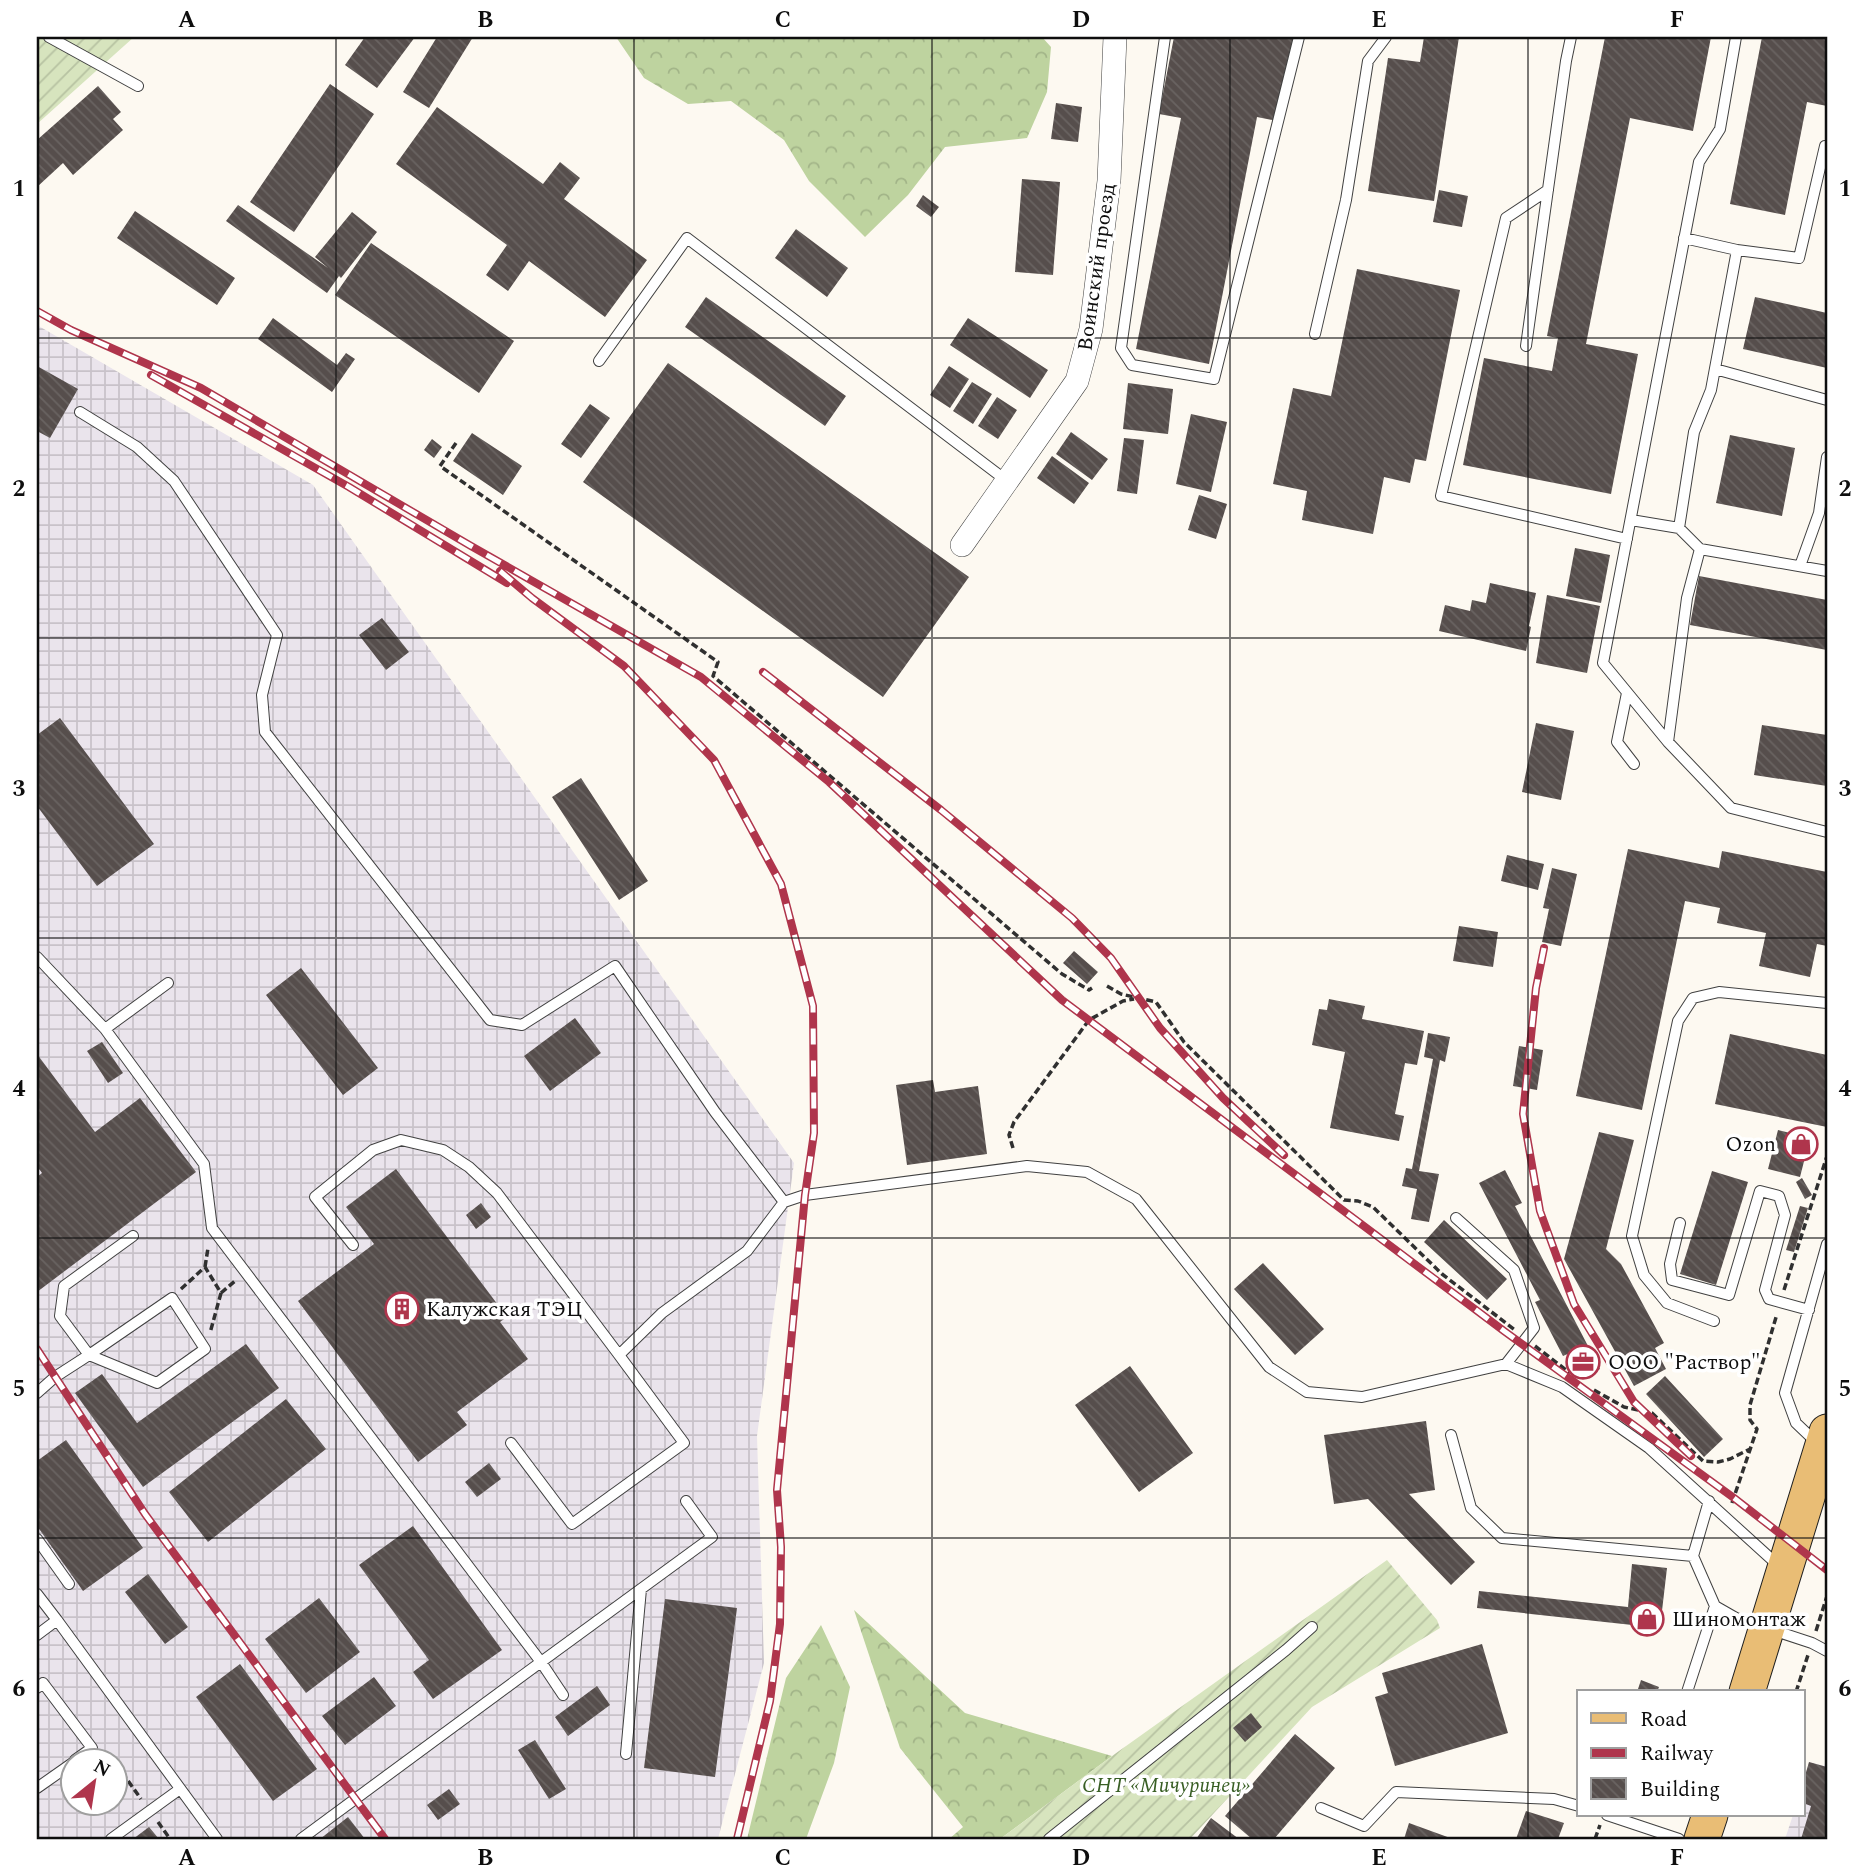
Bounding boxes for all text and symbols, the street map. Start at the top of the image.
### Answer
text: A [178,3,196,38]
text: B [477,3,493,38]
text: C [775,3,791,38]
text: D [1072,3,1090,38]
text: E [1371,3,1387,38]
text: F [1670,3,1684,38]
text: 1 [13,172,25,207]
text: 1 [1839,172,1851,207]
street label: Воинский проезд [1069,181,1125,353]
text: 2 [13,472,26,507]
text: 2 [1839,472,1852,507]
text: 3 [13,772,26,807]
text: 3 [1839,772,1852,807]
text: 4 [13,1072,26,1107]
text: 4 [1839,1072,1852,1107]
shop icon: Ozon [1782,1125,1820,1163]
place label: Ozon [1726,1129,1776,1161]
building icon: Калужская ТЭЦ [383,1290,421,1328]
place label: Калужская ТЭЦ [426,1294,583,1326]
office icon: ООО "Раствор" [1564,1343,1602,1381]
place label: ООО "Раствор" [1608,1347,1760,1379]
text: 5 [13,1372,25,1407]
text: 5 [1839,1372,1851,1407]
shop icon: Шиномонтаж [1628,1600,1666,1638]
place label: Шиномонтаж [1672,1604,1806,1636]
text: 6 [13,1672,26,1707]
text: 6 [1839,1672,1852,1707]
legend [1577,1690,1804,1816]
text: Road [1640,1704,1687,1736]
text: Railway [1640,1738,1714,1770]
north arrow [60,1746,130,1816]
text: N [88,1752,116,1785]
park label: СНТ «Мичуринец» [1082,1770,1250,1802]
text: Building [1640,1774,1720,1806]
text: A [178,1841,196,1876]
text: B [477,1841,493,1876]
text: C [775,1841,791,1876]
text: D [1072,1841,1090,1876]
text: E [1371,1841,1387,1876]
text: F [1670,1841,1684,1876]

